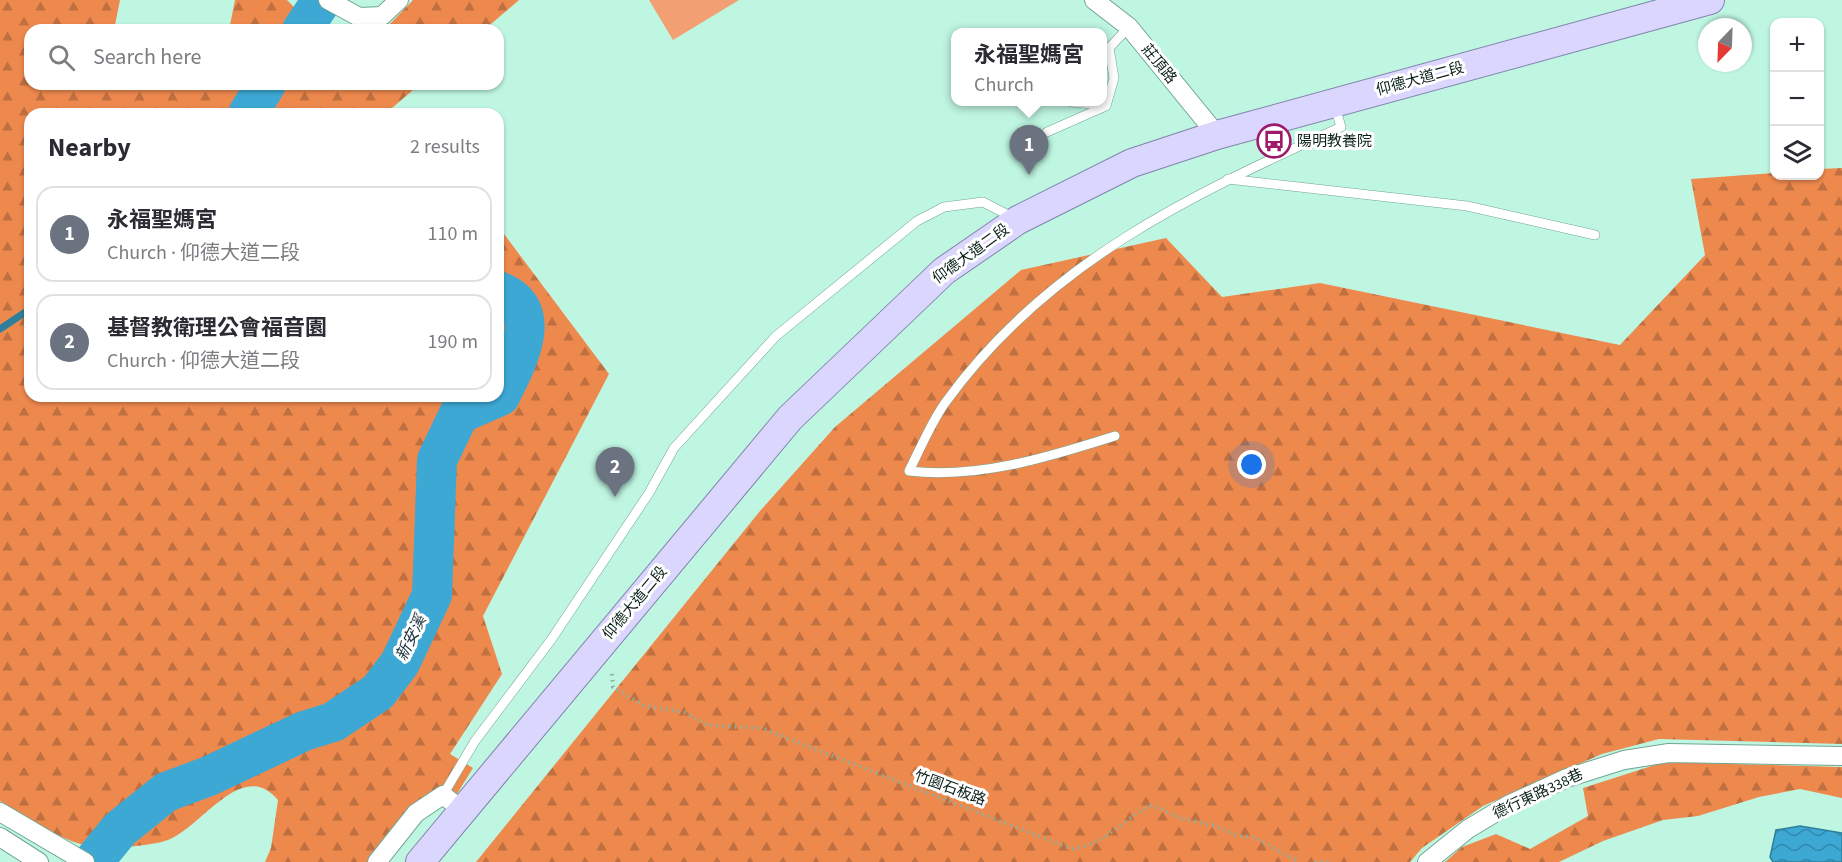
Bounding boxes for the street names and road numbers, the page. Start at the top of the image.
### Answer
street label: 莊頂路 [1137,40,1181,88]
street label: 仰德大道二段 [1374,57,1466,101]
street label: 仰德大道二段 [928,219,1014,289]
street label: 仰德大道二段 [598,562,672,644]
street label: 德行東路338巷 [1489,764,1587,824]
street label: 竹園石板路 [911,765,989,811]

